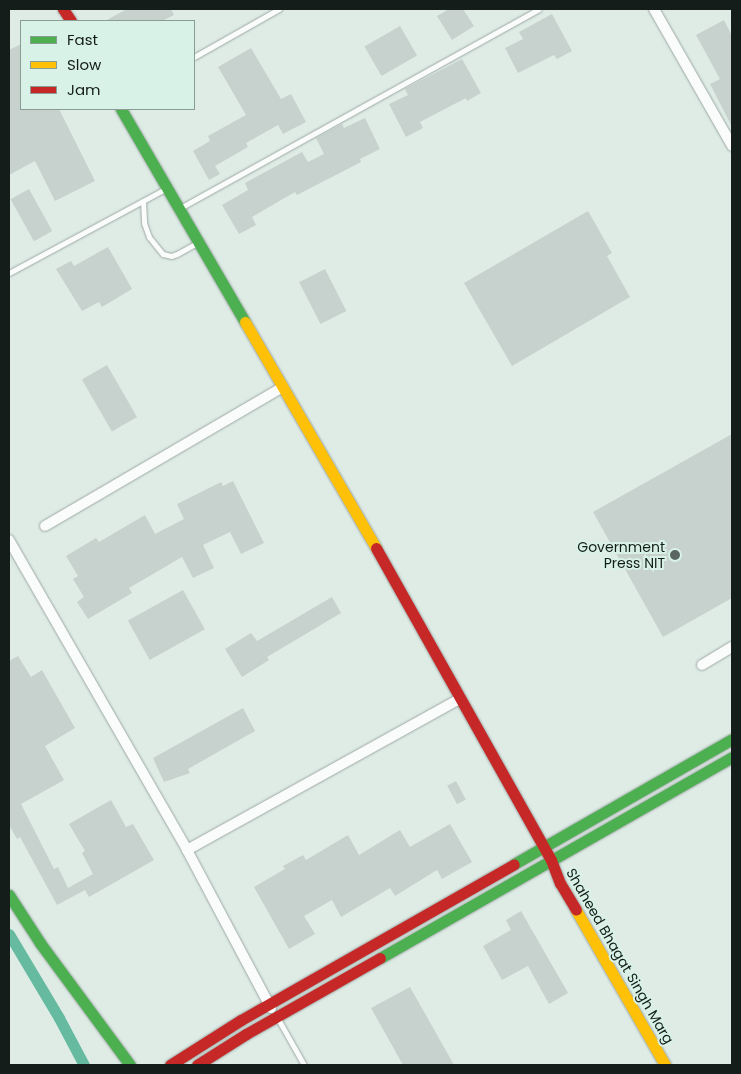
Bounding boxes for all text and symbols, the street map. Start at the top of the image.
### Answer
legend [20,20,195,110]
text: Fast [67,29,98,50]
text: Slow [67,54,101,75]
text: Jam [67,79,101,100]
place label: Government Press NIT [577,539,665,572]
marker: Government Press NIT [669,549,681,561]
street label: Shaheed Bhagat Singh Marg [563,865,677,1047]

